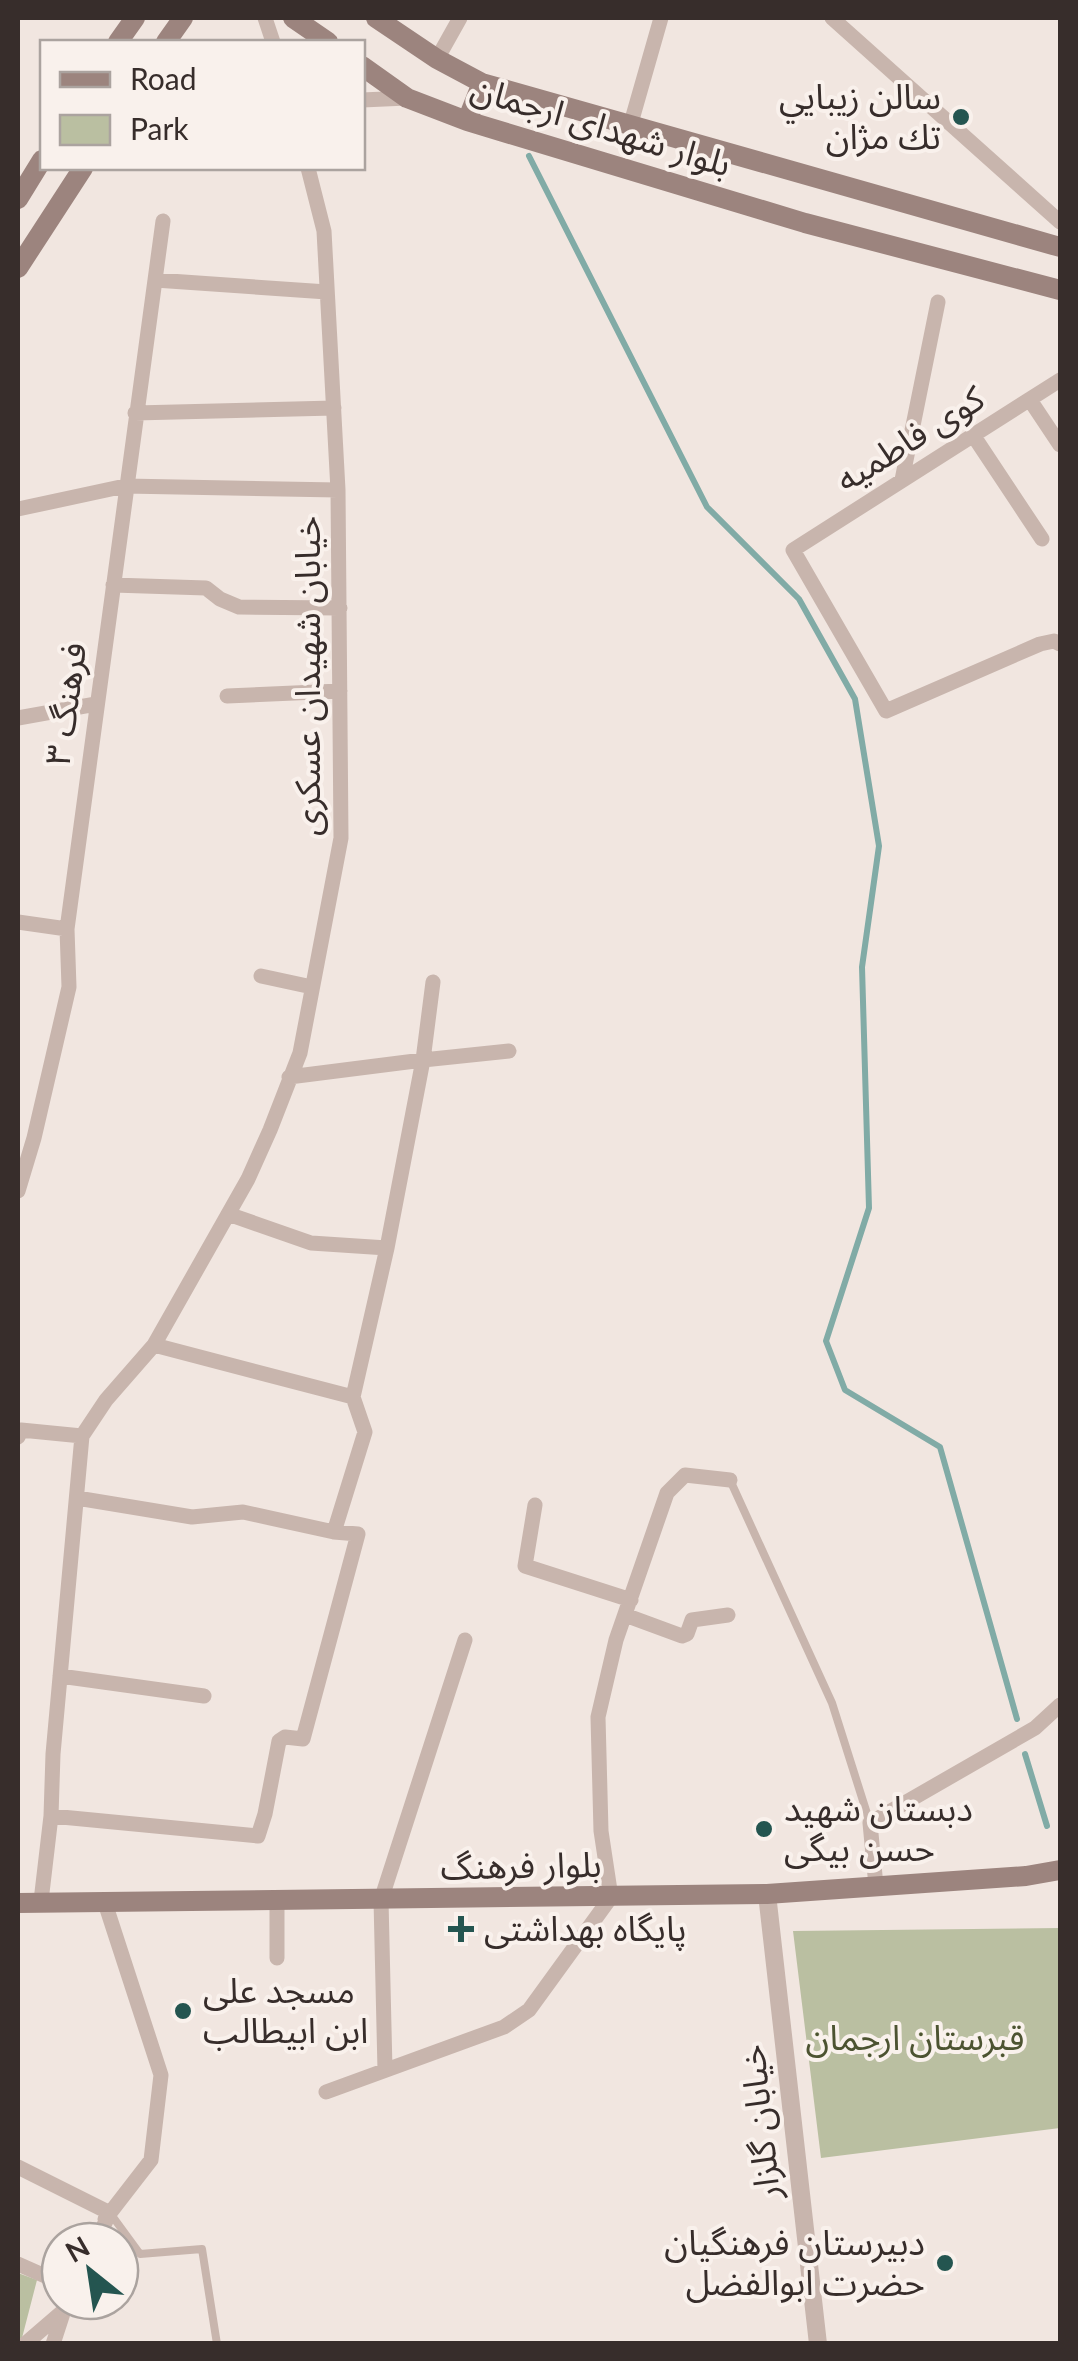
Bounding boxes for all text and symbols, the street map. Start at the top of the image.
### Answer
legend [40,40,365,170]
text: Road [130,60,197,96]
street label: بلوار شهدای ارجمان [466,65,736,185]
place label: سالن زيبايي تك مژان [779,74,941,157]
marker: سالن زيبايي تك مژان [950,106,972,128]
text: Park [130,110,189,146]
street label: کوی فاطمیه [827,375,992,500]
street label: خیابان شهیدان عسکری [285,516,328,836]
street label: فرهنگ ۳ [35,640,94,768]
place label: دبستان شهید حسن بیگی [784,1786,973,1869]
marker: دبستان شهید حسن بیگی [753,1818,775,1840]
street label: بلوار فرهنگ [440,1842,602,1888]
place label: پایگاه بهداشتی [484,1906,687,1951]
marker: پایگاه بهداشتی [448,1916,474,1942]
place label: مسجد علی ابن ابیطالب [203,1968,368,2051]
marker: مسجد علی ابن ابیطالب [172,2000,194,2022]
park label: قبرستان ارجمان [806,2015,1024,2059]
street label: خیابان گلزار [729,2042,789,2203]
place label: دبیرستان فرهنگیان حضرت ابوالفضل [664,2220,925,2303]
north arrow [40,2221,140,2321]
text: N [59,2228,95,2269]
marker: دبیرستان فرهنگیان حضرت ابوالفضل [934,2252,956,2274]

